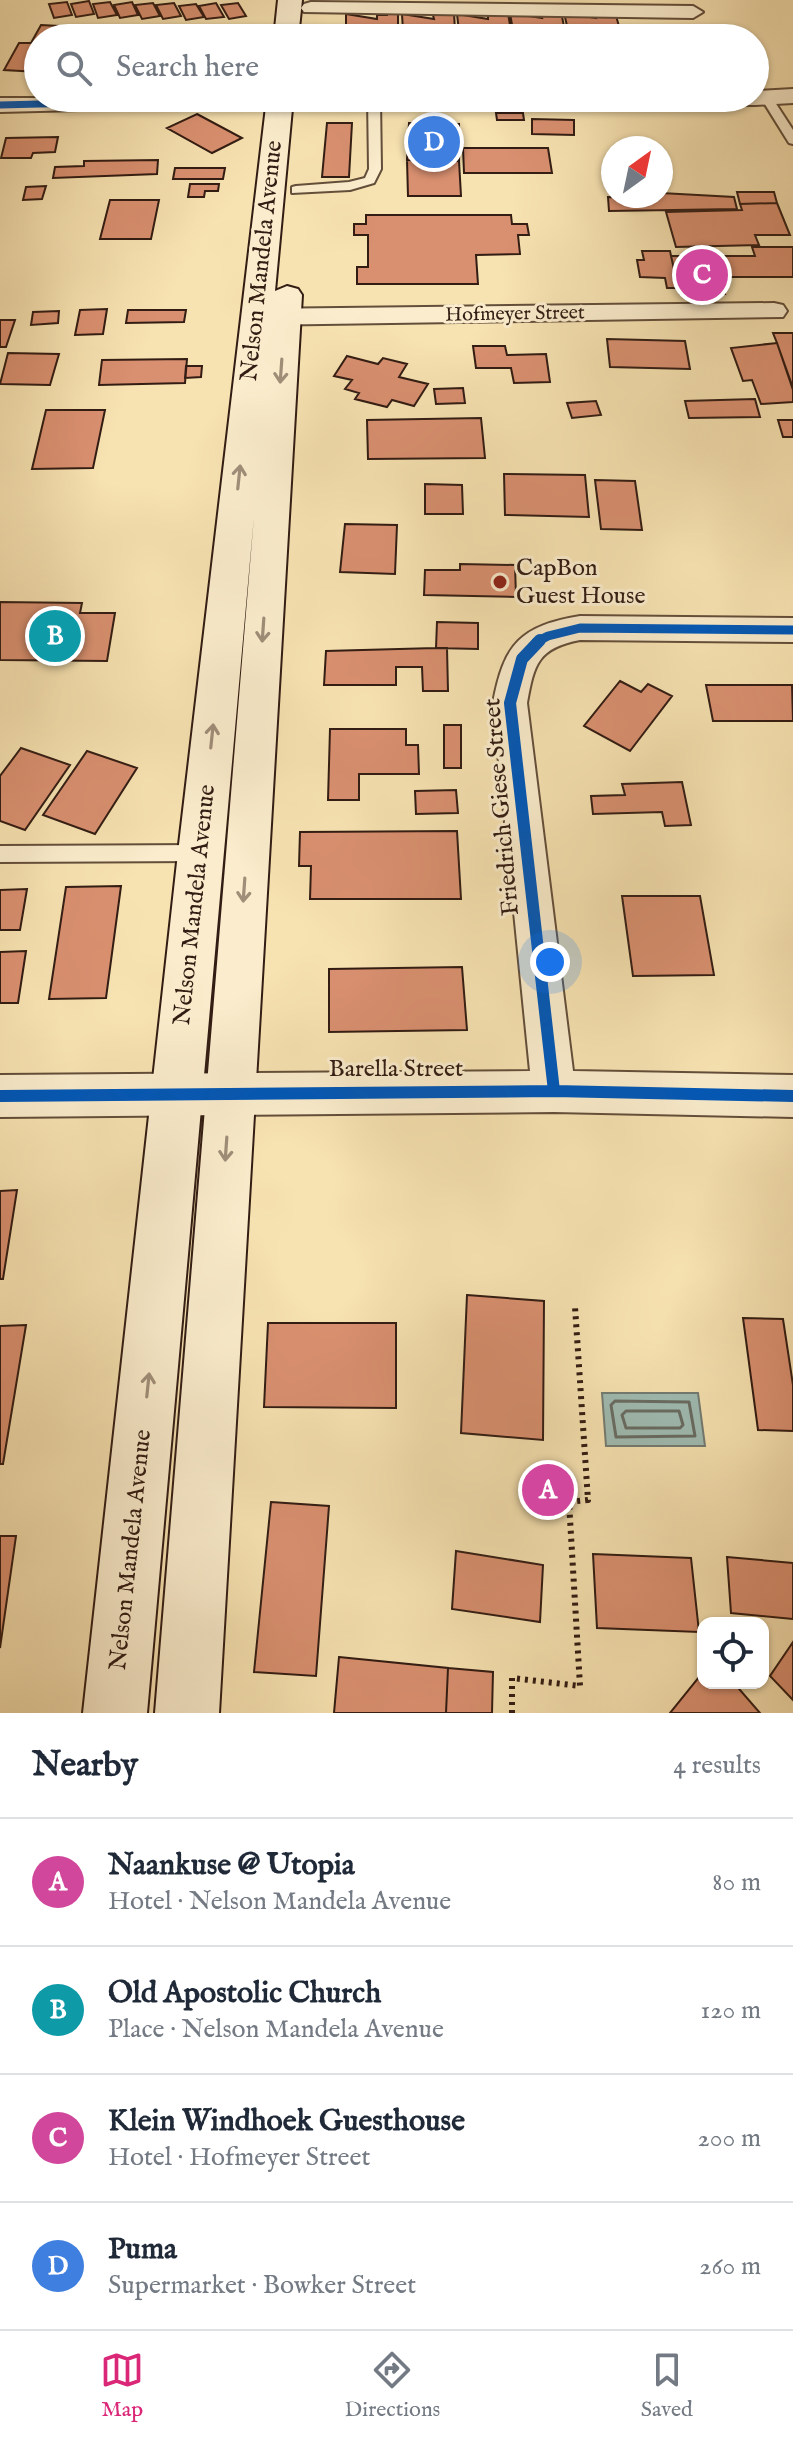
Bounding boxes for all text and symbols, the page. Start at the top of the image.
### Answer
search box [24,24,769,112]
icon: search [52,46,96,90]
text: Search here [116,49,259,87]
pin: D [408,112,460,172]
north arrow [601,136,673,208]
street label: Nelson Mandela Avenue [234,139,290,383]
pin: C [676,245,728,305]
street label: Hofmeyer Street [445,300,585,328]
one-way arrow [273,357,288,384]
one-way arrow [232,464,247,491]
place label: CapBon Guest House [516,553,645,612]
marker: CapBon Guest House [491,573,509,591]
pin: B [29,606,81,666]
one-way arrow [255,617,270,643]
street label: Friedrich Giese Street [477,697,527,917]
one-way arrow [205,723,220,750]
street label: Nelson Mandela Avenue [167,783,223,1027]
one-way arrow [236,876,251,903]
your location [530,942,570,982]
street label: Barella Street [329,1054,463,1085]
one-way arrow [218,1135,233,1162]
one-way arrow [140,1372,155,1399]
street label: Nelson Mandela Avenue [103,1428,159,1672]
pin: A [522,1460,574,1520]
map controls [697,1617,769,1689]
button: locate [697,1617,769,1689]
text: Nearby [32,1744,138,1787]
text: 4 results [673,1749,761,1782]
text: Naankuse @ Utopia [108,1847,355,1885]
text: A [49,1866,67,1899]
text: 80 m [712,1866,761,1899]
text: Hotel · Nelson Mandela Avenue [108,1885,451,1918]
text: Old Apostolic Church [108,1975,381,2013]
text: B [49,1994,67,2027]
text: 120 m [701,1994,761,2027]
text: Place · Nelson Mandela Avenue [108,2013,444,2046]
text: Klein Windhoek Guesthouse [108,2103,465,2141]
text: C [49,2122,67,2155]
text: 200 m [697,2122,761,2155]
text: Hotel · Hofmeyer Street [108,2141,370,2174]
text: Puma [108,2231,177,2269]
text: D [48,2250,68,2283]
text: 260 m [699,2250,761,2283]
text: Supermarket · Bowker Street [108,2269,416,2302]
tab: Map [100,2348,144,2424]
tab: Directions [345,2348,440,2424]
tab: Saved [641,2348,693,2424]

